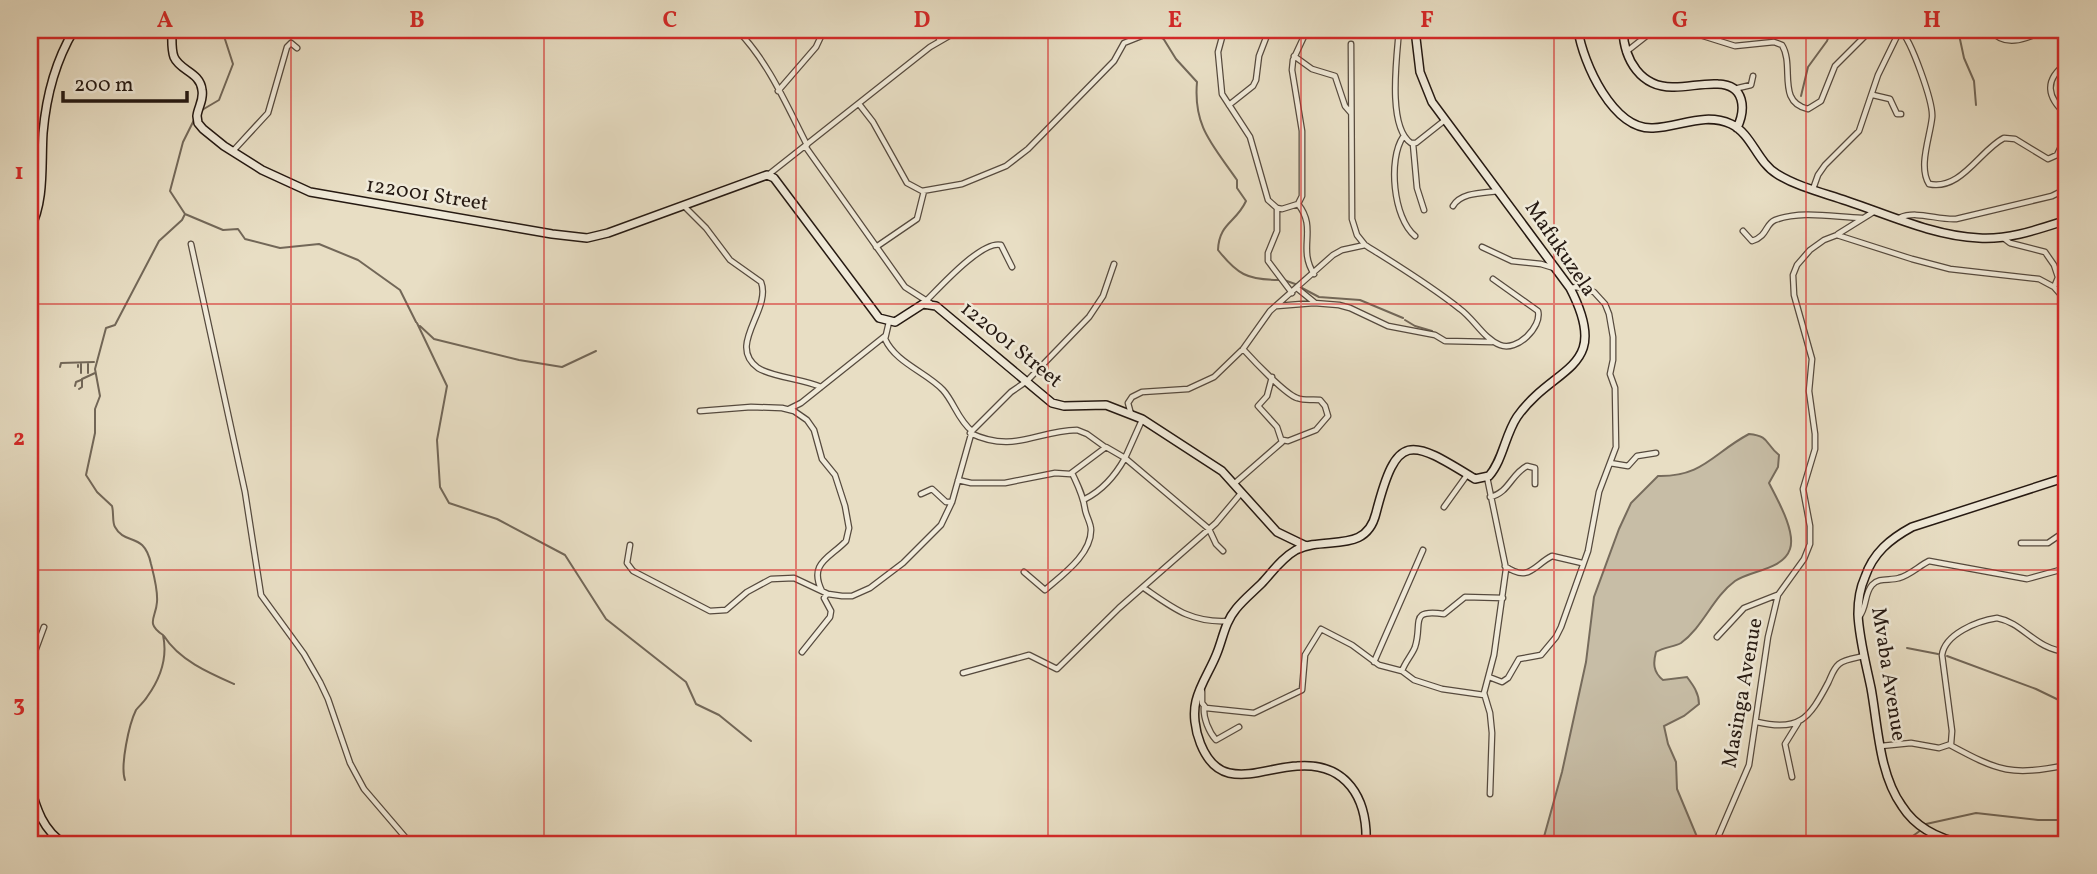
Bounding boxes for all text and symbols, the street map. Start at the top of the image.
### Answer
text: A [157,5,173,37]
text: B [409,5,425,37]
text: C [663,5,677,37]
text: D [914,5,931,37]
text: E [1168,5,1182,37]
text: F [1420,5,1434,37]
text: G [1672,5,1688,37]
text: H [1923,5,1941,37]
scale bar [63,60,187,104]
text: 200 m [74,71,134,100]
text: 1 [14,157,24,189]
street label: 122001 Street [364,171,490,219]
street label: Mafukuzela [1517,195,1603,303]
street label: 122001 Street [954,295,1068,395]
text: 2 [13,423,25,455]
street label: Mvaba Avenue [1863,605,1913,743]
street label: Masinga Avenue [1716,616,1770,770]
text: 3 [13,689,25,721]

